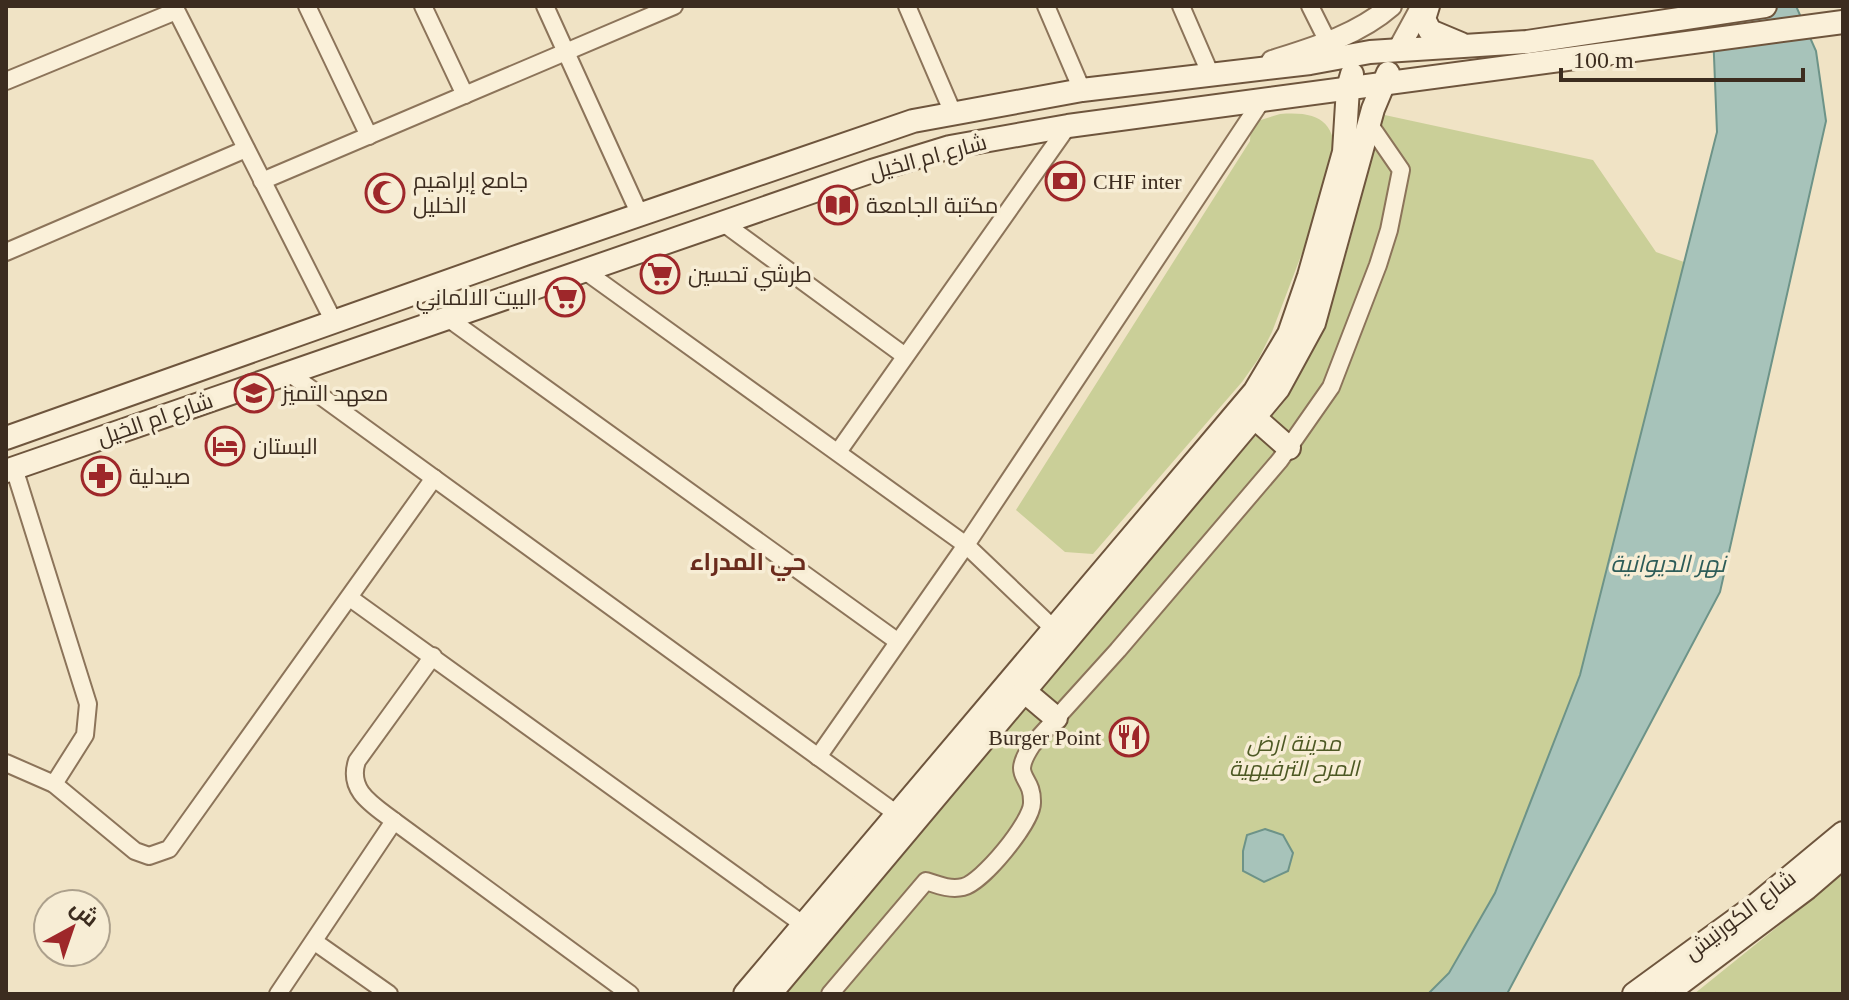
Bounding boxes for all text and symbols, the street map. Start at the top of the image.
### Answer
scale bar [1561,32,1803,82]
text: 100 m [1573,47,1634,73]
street label: شارع ام الخيل [867,129,990,188]
bank icon: CHF inter [1044,160,1086,202]
place label: جامع إبراهيم الخليل [413,168,528,219]
place label: CHF inter [1093,169,1182,194]
mosque icon: جامع إبراهيم الخليل [364,172,406,214]
library icon: مكتبة الجامعة [817,184,859,226]
place label: مكتبة الجامعة [866,193,998,218]
supermarket icon: طرشي تحسين [639,253,681,295]
place label: طرشي تحسين [688,262,812,291]
supermarket icon: البيت الالماني [544,276,586,318]
place label: البيت الالماني [416,285,537,314]
school or university icon: معهد التميز [233,372,275,414]
place label: معهد التميز [280,381,388,407]
street label: شارع ام الخيل [94,388,217,453]
hotel icon: البستان [204,425,246,467]
place label: البستان [253,434,318,459]
pharmacy icon: صيدلية [80,455,122,497]
place label: صيدلية [129,464,191,489]
district label: حي المدراء [690,549,806,581]
water label: نهر الديوانية [1610,551,1728,578]
restaurant icon: Burger Point [1108,716,1150,758]
place label: Burger Point [988,725,1101,750]
park label: مدينة ارض المرح الترفيهية [1229,731,1361,783]
street label: شارع الكورنيش [1679,865,1802,967]
north arrow [32,888,112,968]
text: ش [65,894,103,932]

